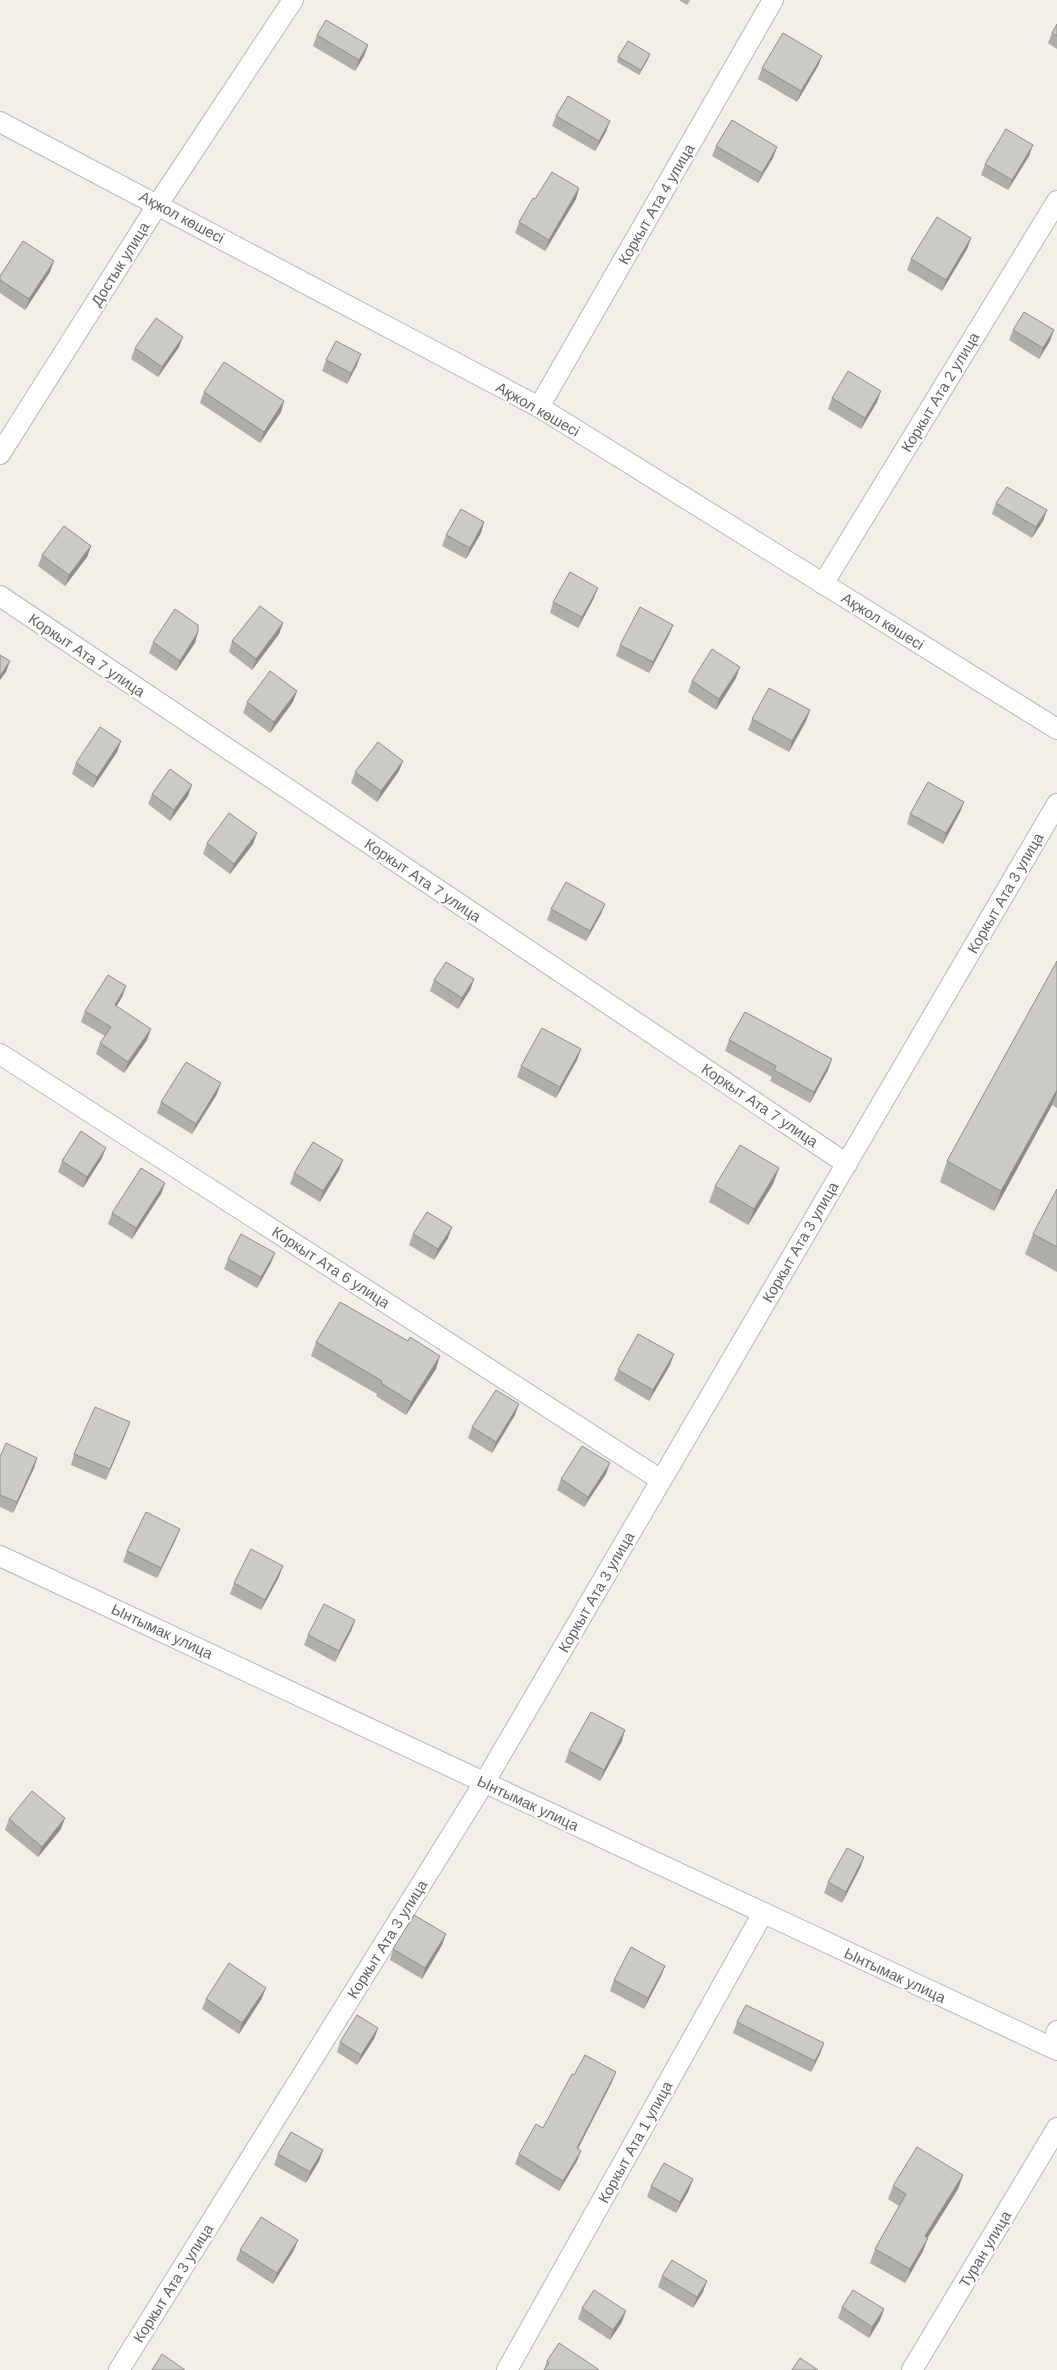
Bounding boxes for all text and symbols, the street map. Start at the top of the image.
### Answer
street label: Коркыт Ата 4 улица [615,140,698,267]
street label: Ақжол көшесі [137,188,227,246]
street label: Достык улица [87,218,153,309]
street label: Коркыт Ата 2 улица [898,329,983,455]
street label: Ақжол көшесі [493,378,583,440]
street label: Ақжол көшесі [839,589,927,653]
street label: Коркыт Ата 7 улица [26,610,149,701]
street label: Коркыт Ата 3 улица [964,829,1047,956]
street label: Коркыт Ата 7 улица [362,835,485,926]
street label: Коркыт Ата 7 улица [699,1060,822,1151]
street label: Коркыт Ата 3 улица [759,1178,842,1305]
street label: Коркыт Ата 6 улица [269,1223,393,1312]
street label: Коркыт Ата 3 улица [555,1528,638,1655]
street label: Ынтымак улица [109,1600,216,1662]
street label: Ынтымак улица [475,1772,582,1834]
street label: Коркыт Ата 3 улица [344,1876,431,2001]
street label: Ынтымак улица [842,1944,949,2006]
street label: Коркыт Ата 1 улица [594,2078,676,2206]
street label: Туран улица [956,2207,1015,2290]
street label: Коркыт Ата 3 улица [130,2220,217,2345]

